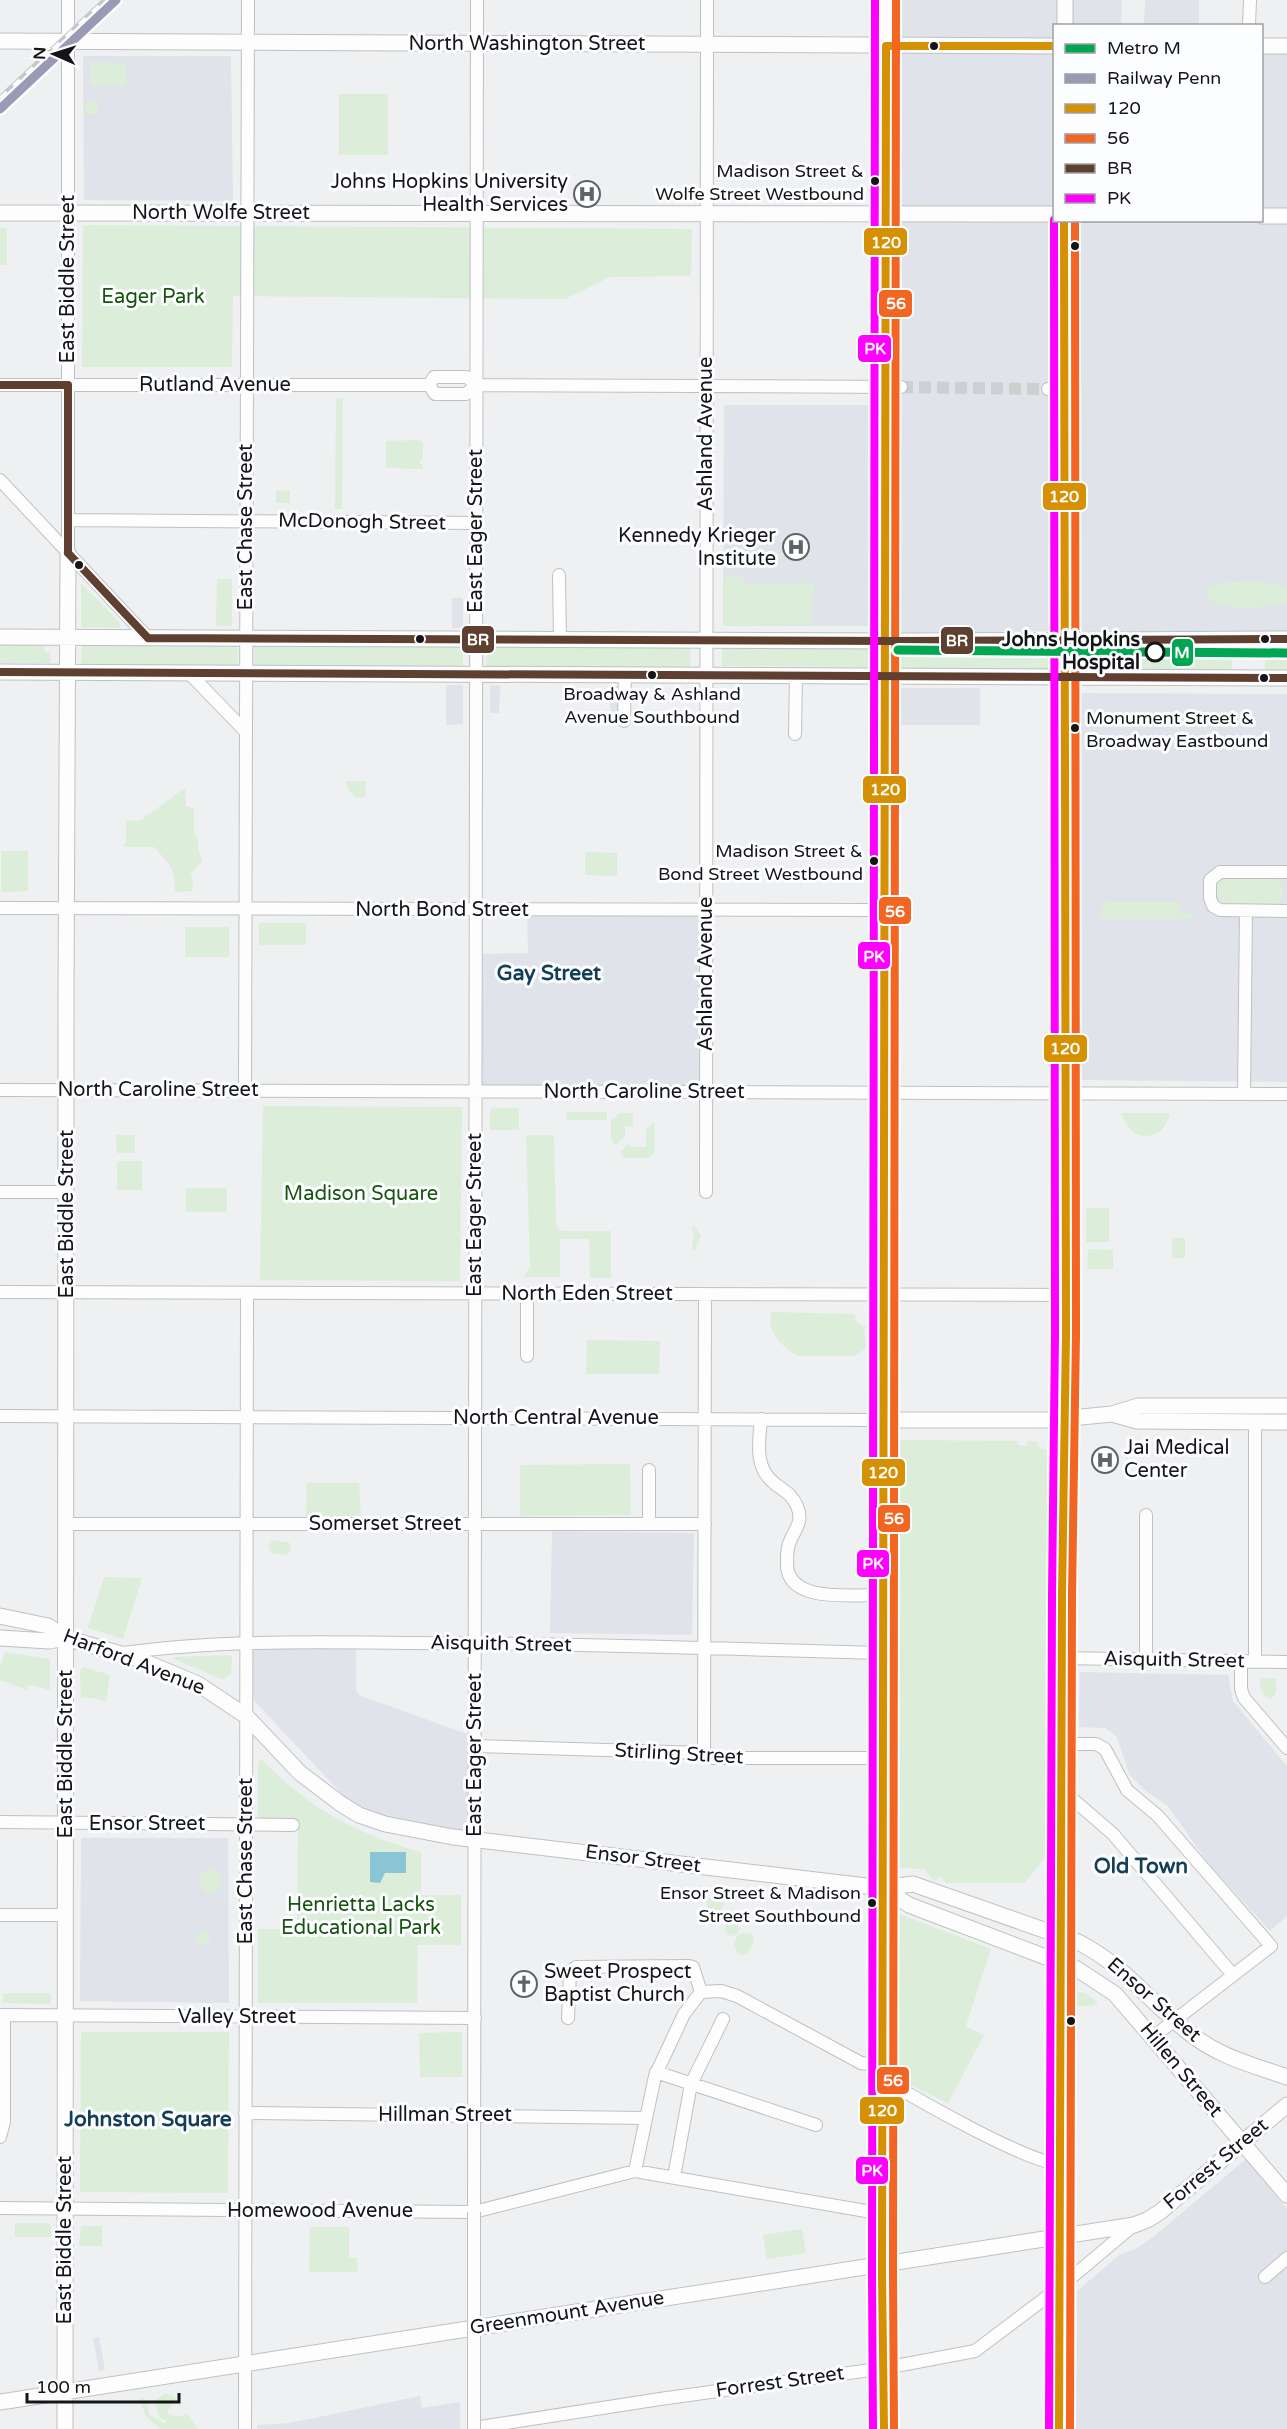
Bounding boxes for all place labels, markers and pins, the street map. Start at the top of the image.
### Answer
unlabelled marker [928,40,940,52]
place label: Madison Street & Wolfe Street Westbound [655,160,864,205]
place label: Johns Hopkins University Health Services [331,170,568,217]
marker: Madison Street & Wolfe Street Westbound [869,175,881,187]
hospital icon: Johns Hopkins University Health Services [572,179,602,209]
unlabelled marker [1069,240,1081,252]
place label: Kennedy Krieger Institute [618,524,776,571]
hospital icon: Kennedy Krieger Institute [781,532,811,562]
unlabelled marker [73,559,85,571]
place label: Johns Hopkins Hospital [1001,628,1140,675]
unlabelled marker [414,633,426,645]
unlabelled marker [1259,633,1271,645]
marker: Johns Hopkins Hospital [1145,642,1165,662]
marker: Broadway & Ashland Avenue Southbound [646,669,658,681]
unlabelled marker [1258,672,1270,684]
place label: Broadway & Ashland Avenue Southbound [563,683,741,728]
place label: Monument Street & Broadway Eastbound [1086,707,1268,752]
marker: Monument Street & Broadway Eastbound [1069,722,1081,734]
place label: Madison Street & Bond Street Westbound [658,840,863,885]
marker: Madison Street & Bond Street Westbound [868,855,880,867]
place label: Jai Medical Center [1124,1436,1230,1483]
hospital icon: Jai Medical Center [1090,1445,1120,1475]
place label: Ensor Street & Madison Street Southbound [660,1882,861,1927]
marker: Ensor Street & Madison Street Southbound [866,1897,878,1909]
place label: Sweet Prospect Baptist Church [544,1960,692,2007]
church icon: Sweet Prospect Baptist Church [509,1969,539,1999]
unlabelled marker [1065,2015,1077,2027]

